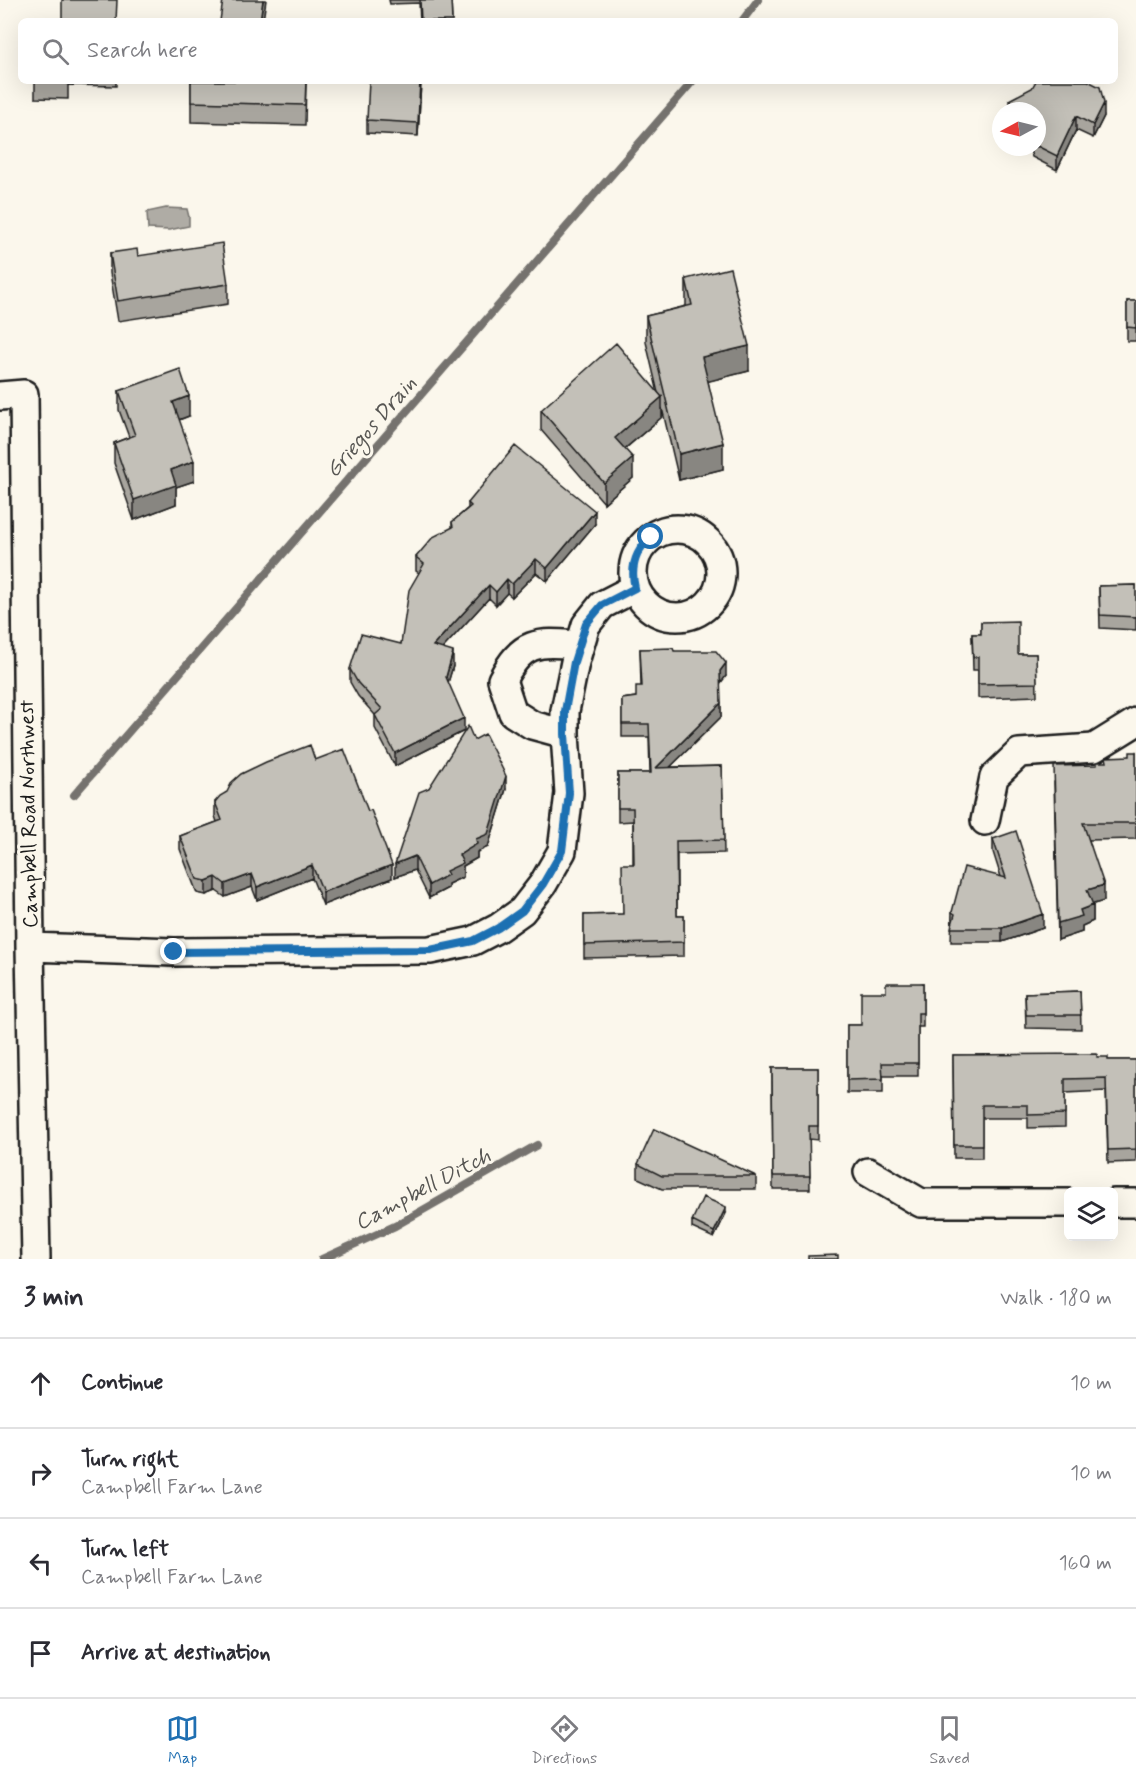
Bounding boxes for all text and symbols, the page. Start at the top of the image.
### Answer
search box [18,18,1118,84]
icon: search [39,35,72,68]
text: Search here [87,37,198,65]
north arrow [992,102,1046,156]
water label: Griegos Drain [320,371,425,485]
route start [637,523,663,549]
street label: Campbell Road Northwest [13,699,45,928]
route end [160,938,186,964]
water label: Campbell Ditch [350,1142,496,1237]
map controls [1064,1187,1118,1241]
button: layers [1064,1187,1118,1241]
text: 3 min [24,1281,84,1315]
text: Walk · 180 m [1000,1285,1112,1312]
icon: ahead [24,1367,57,1400]
text: Continue [81,1369,163,1397]
text: 10 m [1070,1370,1112,1397]
text: Turn right [81,1446,179,1474]
icon: right [24,1457,57,1490]
text: 10 m [1070,1460,1112,1487]
text: Campbell Farm Lane [81,1474,263,1501]
text: Turn left [81,1536,169,1564]
icon: left [24,1547,57,1580]
text: 160 m [1059,1550,1112,1577]
text: Campbell Farm Lane [81,1564,263,1591]
icon: arrive [24,1637,57,1670]
text: Arrive at destination [81,1639,271,1667]
tab: Map [166,1712,199,1769]
tab: Directions [531,1712,597,1769]
tab: Saved [929,1712,970,1769]

